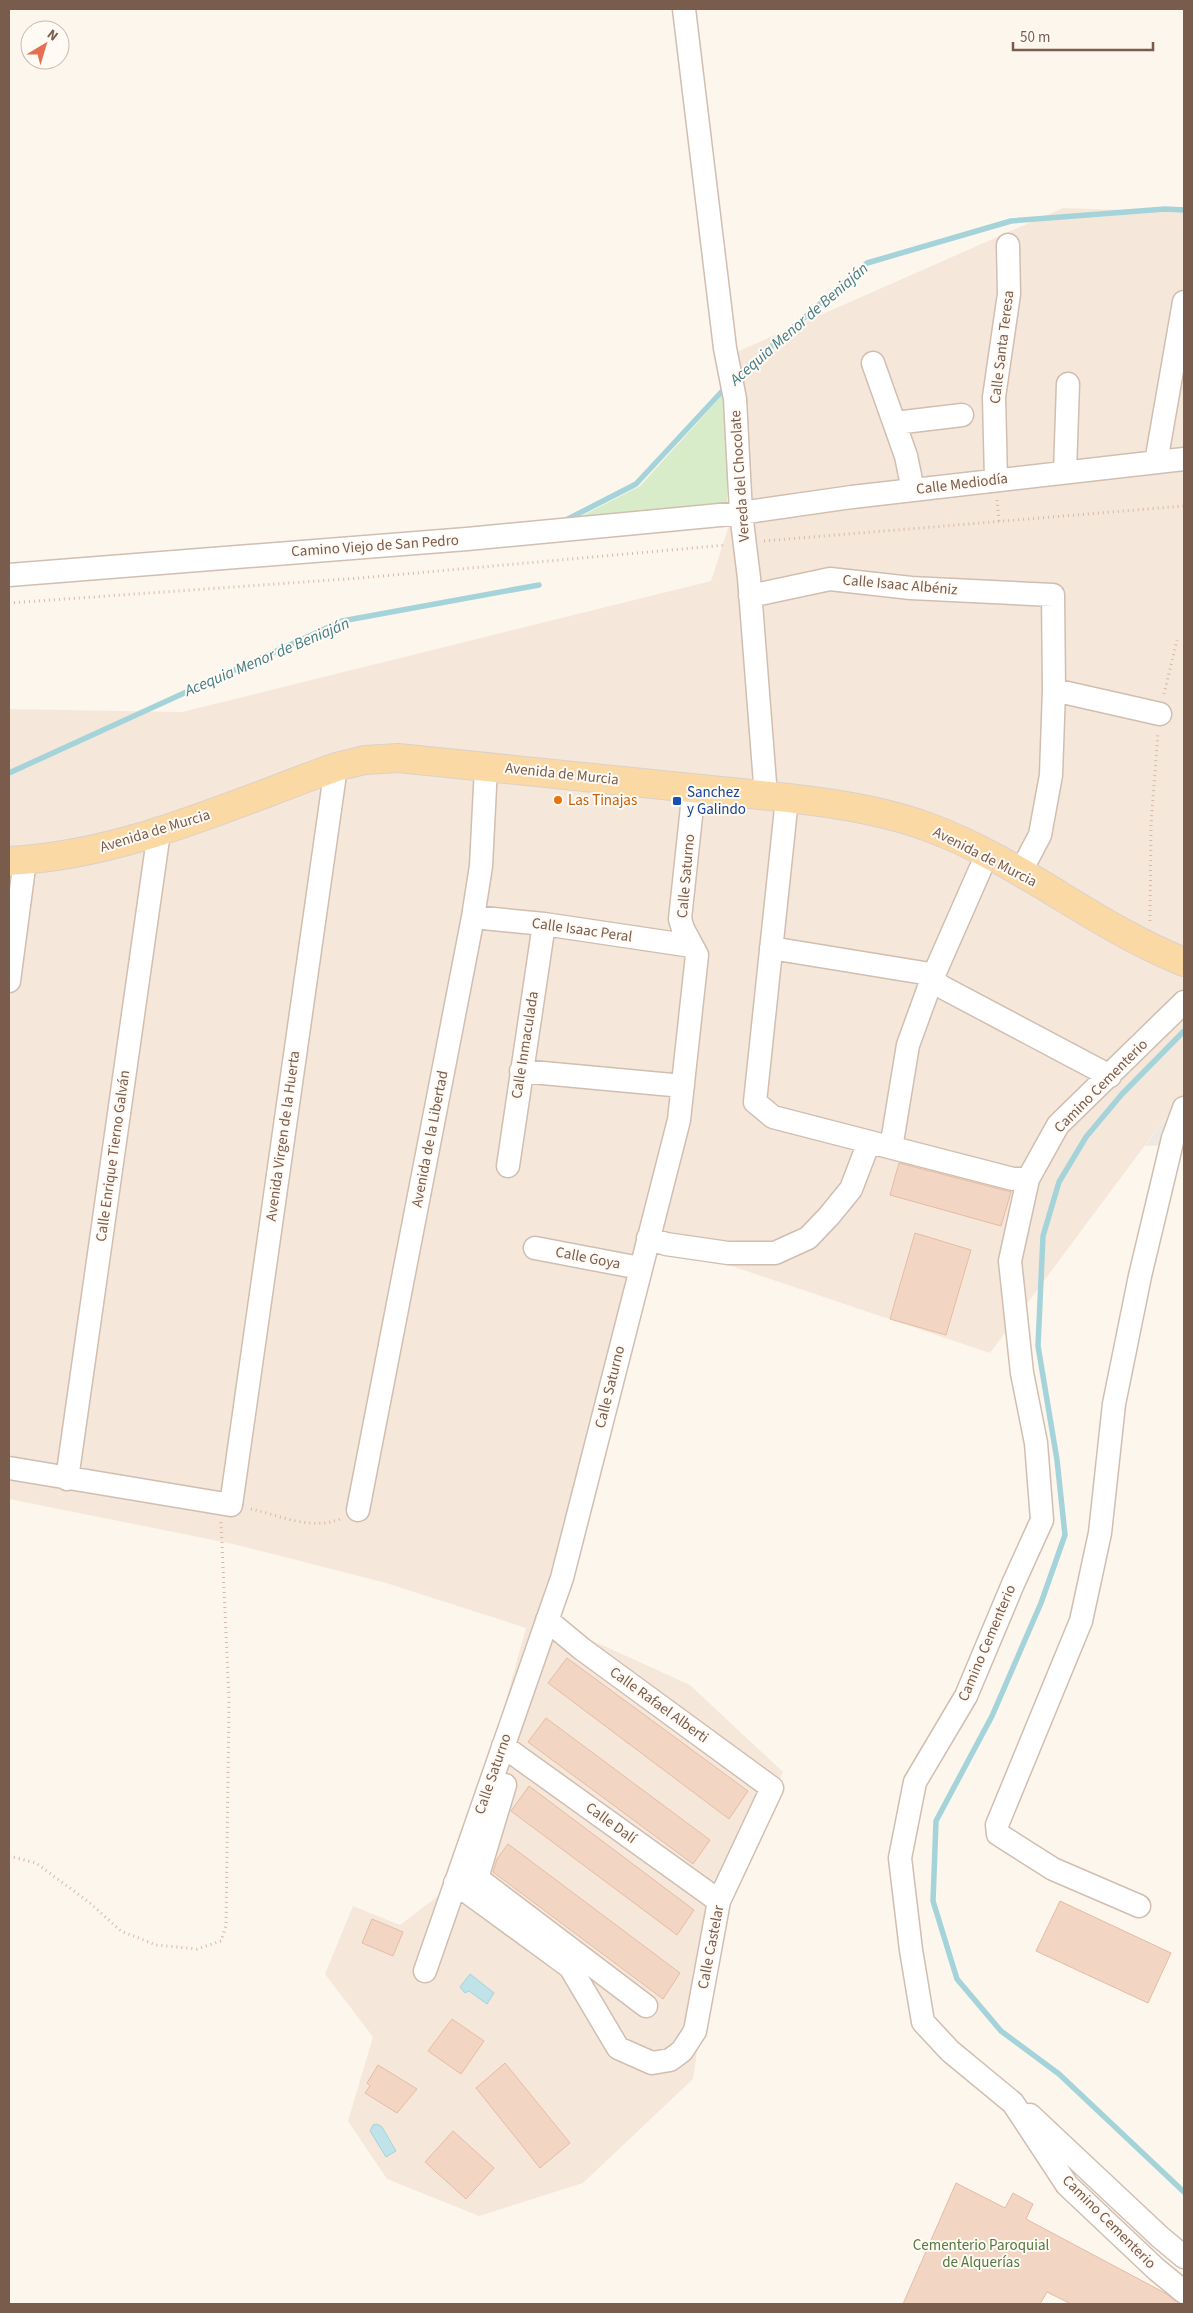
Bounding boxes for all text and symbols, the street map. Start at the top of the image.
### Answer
north arrow [20,20,70,70]
scale bar [1013,20,1153,52]
text: N [43,25,62,46]
text: 50 m [1020,27,1050,48]
water label: Acequia Menor de Beniaján [724,258,873,391]
street label: Calle Santa Teresa [985,289,1019,405]
street label: Vereda del Chocolate [725,409,755,543]
street label: Calle Mediodía [915,468,1009,500]
street label: Camino Viejo de San Pedro [291,530,459,562]
street label: Calle Isaac Albéniz [842,570,958,600]
water label: Acequia Menor de Beniaján [180,612,353,702]
street label: Avenida de Murcia [504,758,620,790]
place label: Sanchez y Galindo [687,782,746,820]
place label: Las Tinajas [568,790,637,811]
marker: Las Tinajas [552,794,564,806]
marker: Sanchez y Galindo [671,795,683,807]
street label: Avenida de Murcia [97,804,213,858]
street label: Avenida de Murcia [929,822,1041,892]
street label: Calle Saturno [672,833,700,919]
street label: Calle Isaac Peral [530,913,634,947]
street label: Calle Inmaculada [506,990,544,1100]
street label: Camino Cementerio [1049,1034,1153,1138]
street label: Avenida Virgen de la Huerta [261,1050,305,1222]
street label: Calle Enrique Tierno Galván [91,1069,135,1243]
street label: Avenida de la Libertad [406,1069,454,1209]
street label: Calle Goya [554,1241,622,1275]
street label: Calle Saturno [590,1344,630,1430]
street label: Camino Cementerio [953,1581,1021,1705]
street label: Calle Rafael Alberti [605,1662,713,1748]
street label: Calle Saturno [469,1731,517,1817]
street label: Calle Dalí [581,1797,642,1849]
street label: Calle Castelar [693,1902,730,1991]
street label: Camino Cementerio [1057,2170,1161,2274]
park label: Cementerio Paroquial de Alquerías [913,2235,1049,2273]

